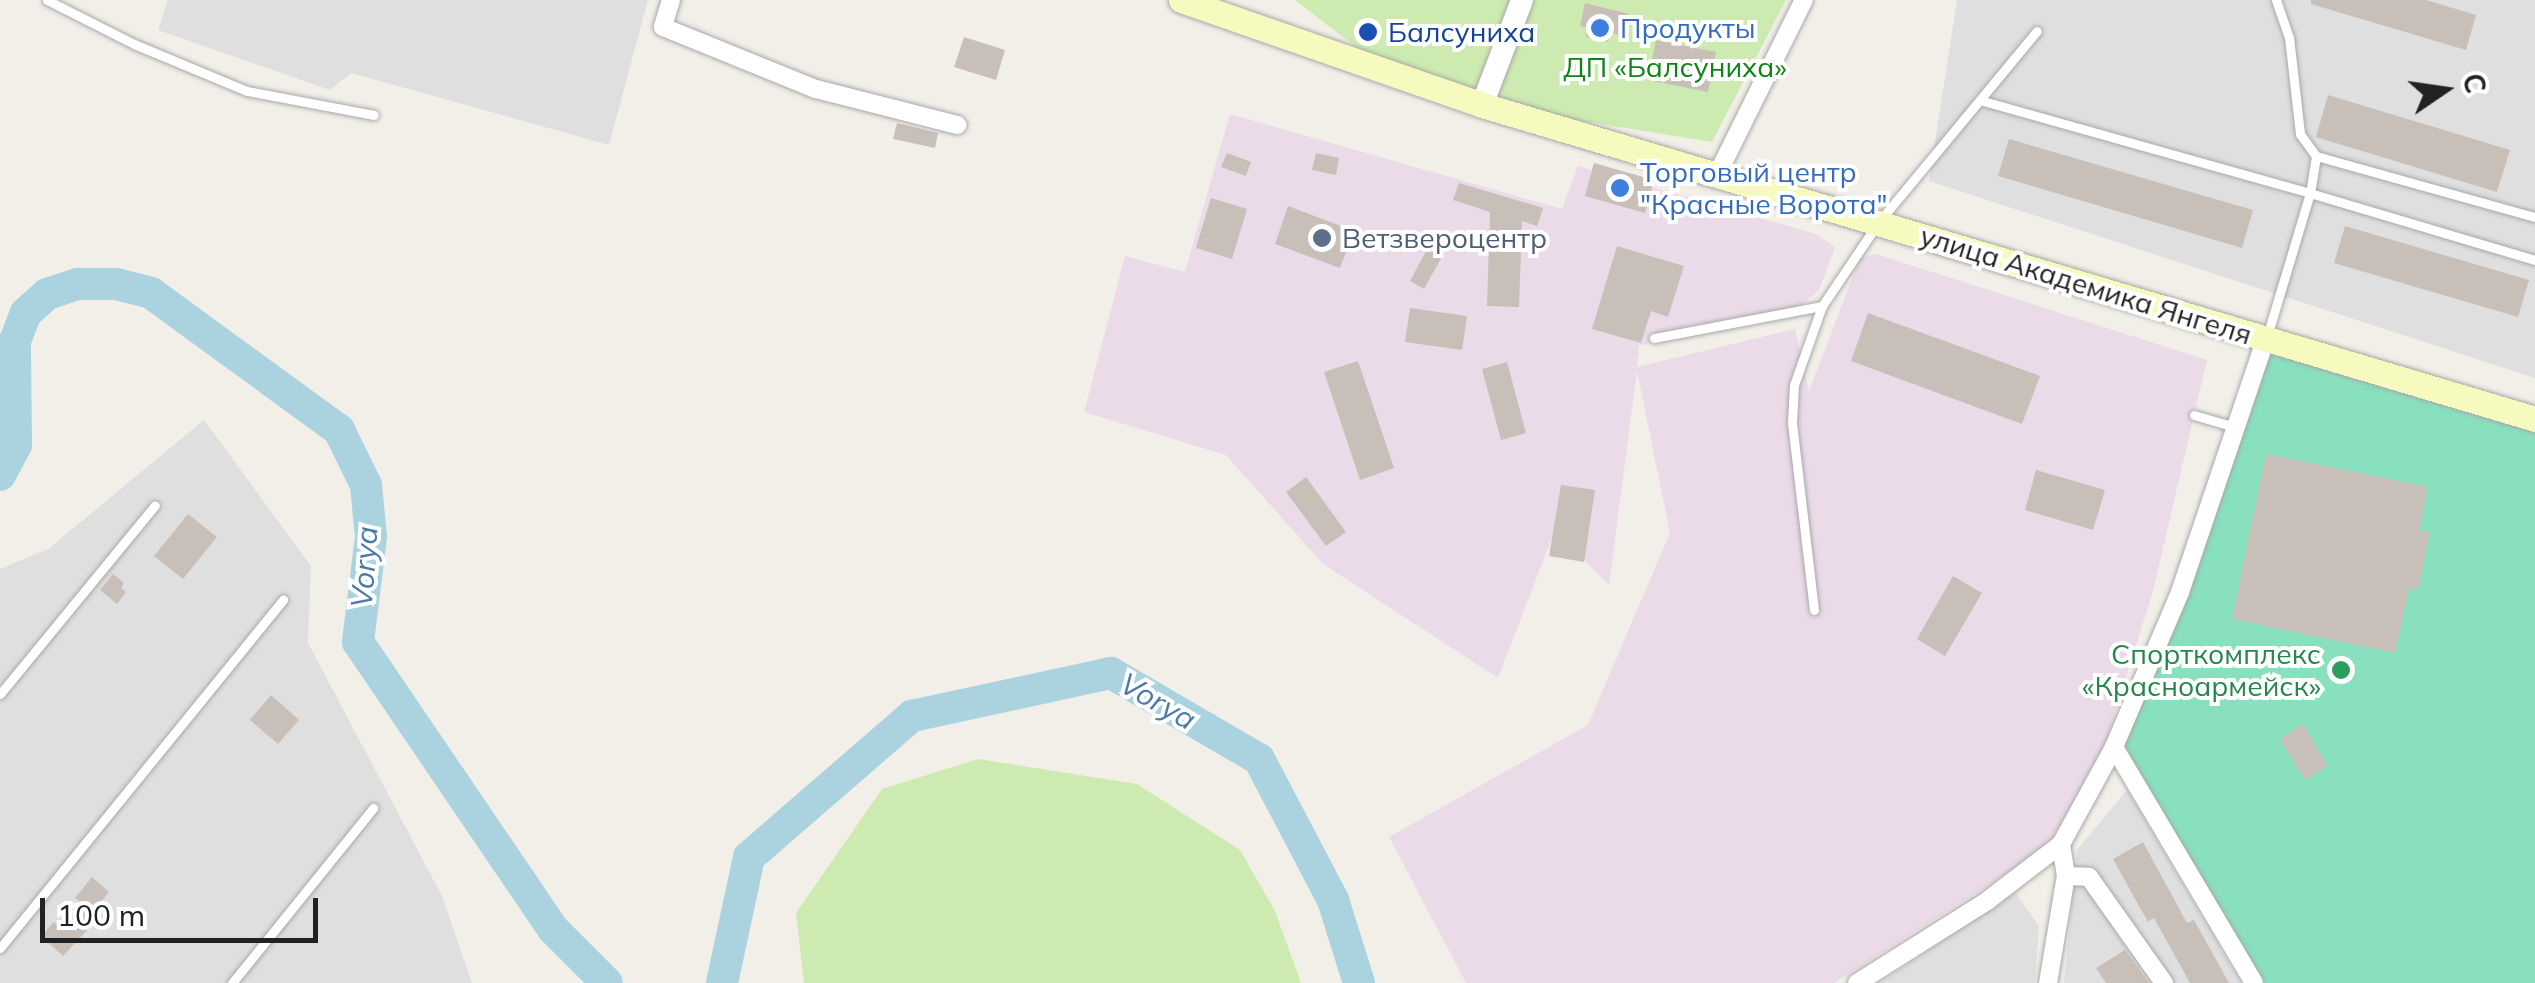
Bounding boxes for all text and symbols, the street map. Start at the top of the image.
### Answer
place label: Продукты [1620,11,1756,45]
place label: Балсуниха [1388,15,1535,49]
marker: Продукты [1589,17,1611,39]
marker: Балсуниха [1357,21,1379,43]
north arrow [2395,40,2495,140]
park label: ДП «Балсуниха» [1563,50,1787,84]
text: С [2456,70,2494,96]
place label: Торговый центр "Красные Ворота" [1640,155,1888,221]
marker: Торговый центр "Красные Ворота" [1609,177,1631,199]
street label: улица Академика Янгеля [1916,219,2256,351]
place label: Ветзвероцентр [1342,221,1547,255]
marker: Ветзвероцентр [1311,227,1333,249]
water label: Vorya [343,525,385,609]
place label: Спорткомплекс «Красноармейск» [2082,637,2321,703]
marker: Спорткомплекс «Красноармейск» [2330,659,2352,681]
water label: Vorya [1114,665,1202,737]
scale bar [45,878,322,940]
text: 100 m [57,896,145,934]

